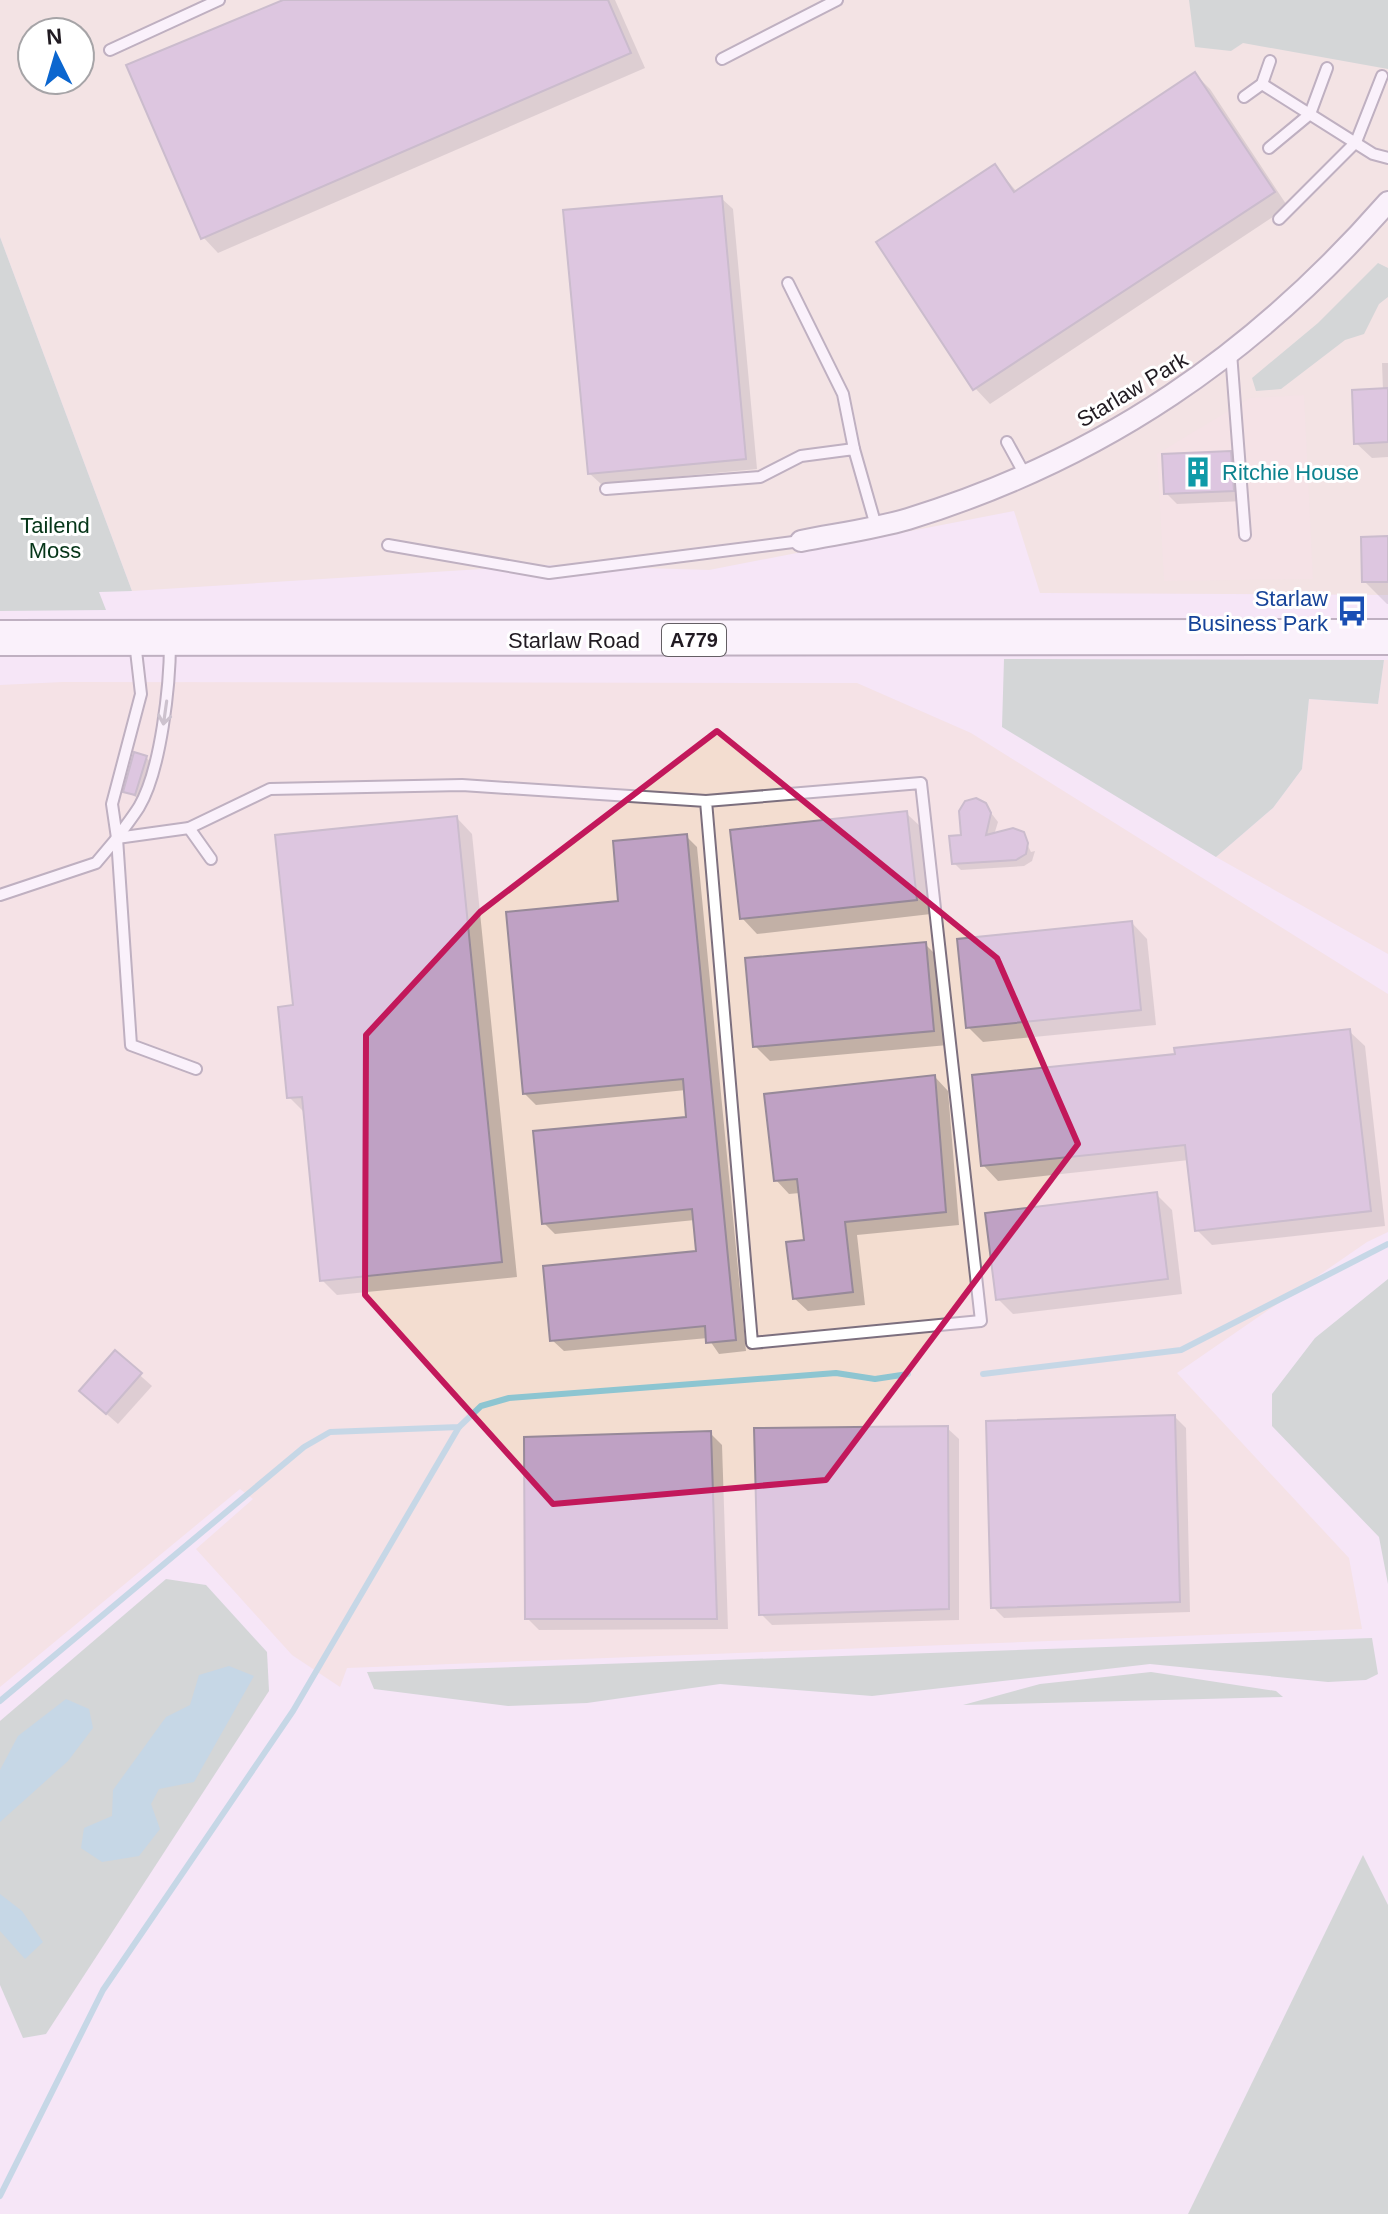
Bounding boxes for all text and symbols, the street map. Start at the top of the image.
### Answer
north arrow [16,16,96,96]
text: N [45,23,63,50]
street label: Starlaw Park [1072,346,1193,432]
building icon: Ritchie House [1181,455,1215,489]
place label: Ritchie House [1222,460,1359,485]
park label: Tailend Moss [20,513,90,563]
place label: Starlaw Business Park [1187,586,1329,636]
bus stop icon: Starlaw Business Park [1335,594,1369,628]
road number: A779 [662,624,726,656]
street label: Starlaw Road [508,628,640,653]
one-way arrow [157,700,172,726]

